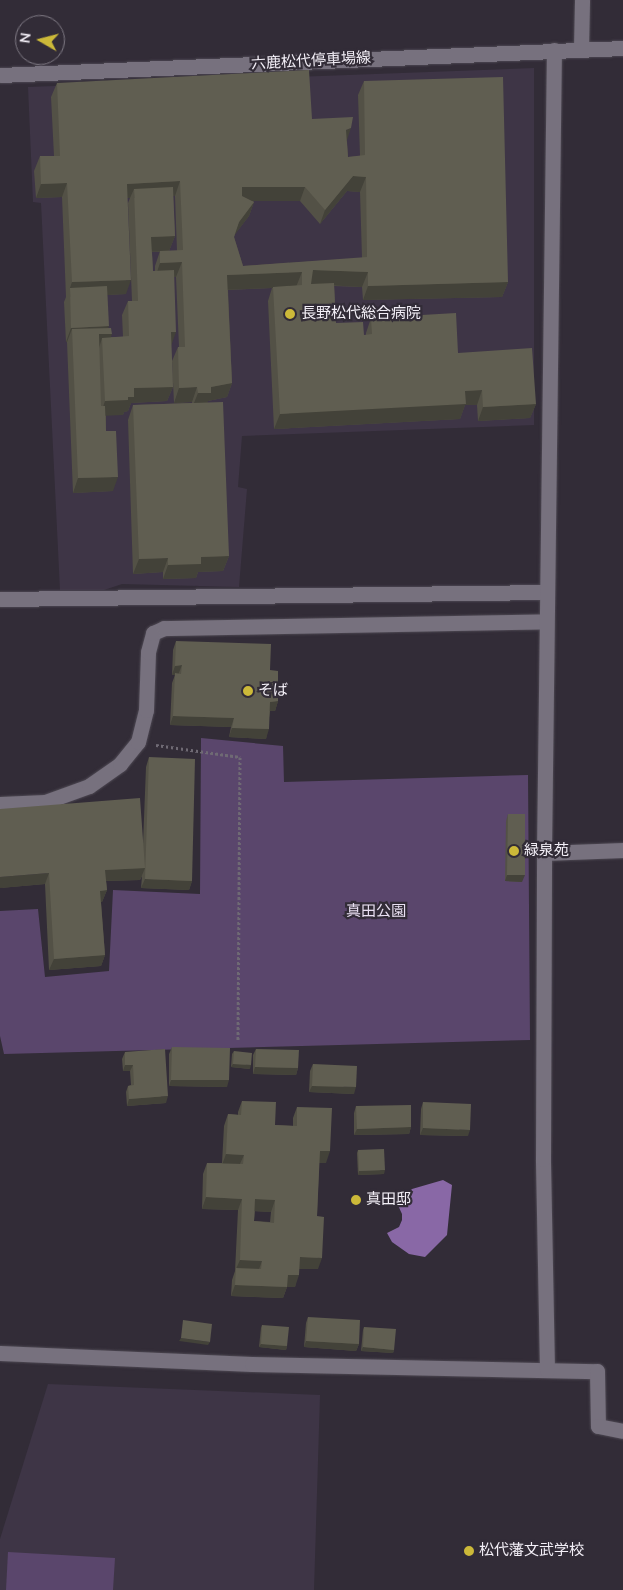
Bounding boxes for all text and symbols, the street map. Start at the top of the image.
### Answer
north arrow [15,15,65,65]
text: N [16,31,36,45]
street label: 六鹿松代停車場線 [251,49,371,73]
place label: 長野松代総合病院 [301,305,421,323]
marker: 長野松代総合病院 [283,307,297,321]
place label: そば [258,682,288,700]
marker: そば [242,685,254,697]
place label: 緑泉苑 [524,842,569,860]
marker: 緑泉苑 [508,845,520,857]
park label: 真田公園 [346,903,406,921]
place label: 真田邸 [366,1191,411,1209]
marker: 真田邸 [350,1194,362,1206]
place label: 松代藩文武学校 [479,1542,584,1560]
marker: 松代藩文武学校 [463,1545,475,1557]

